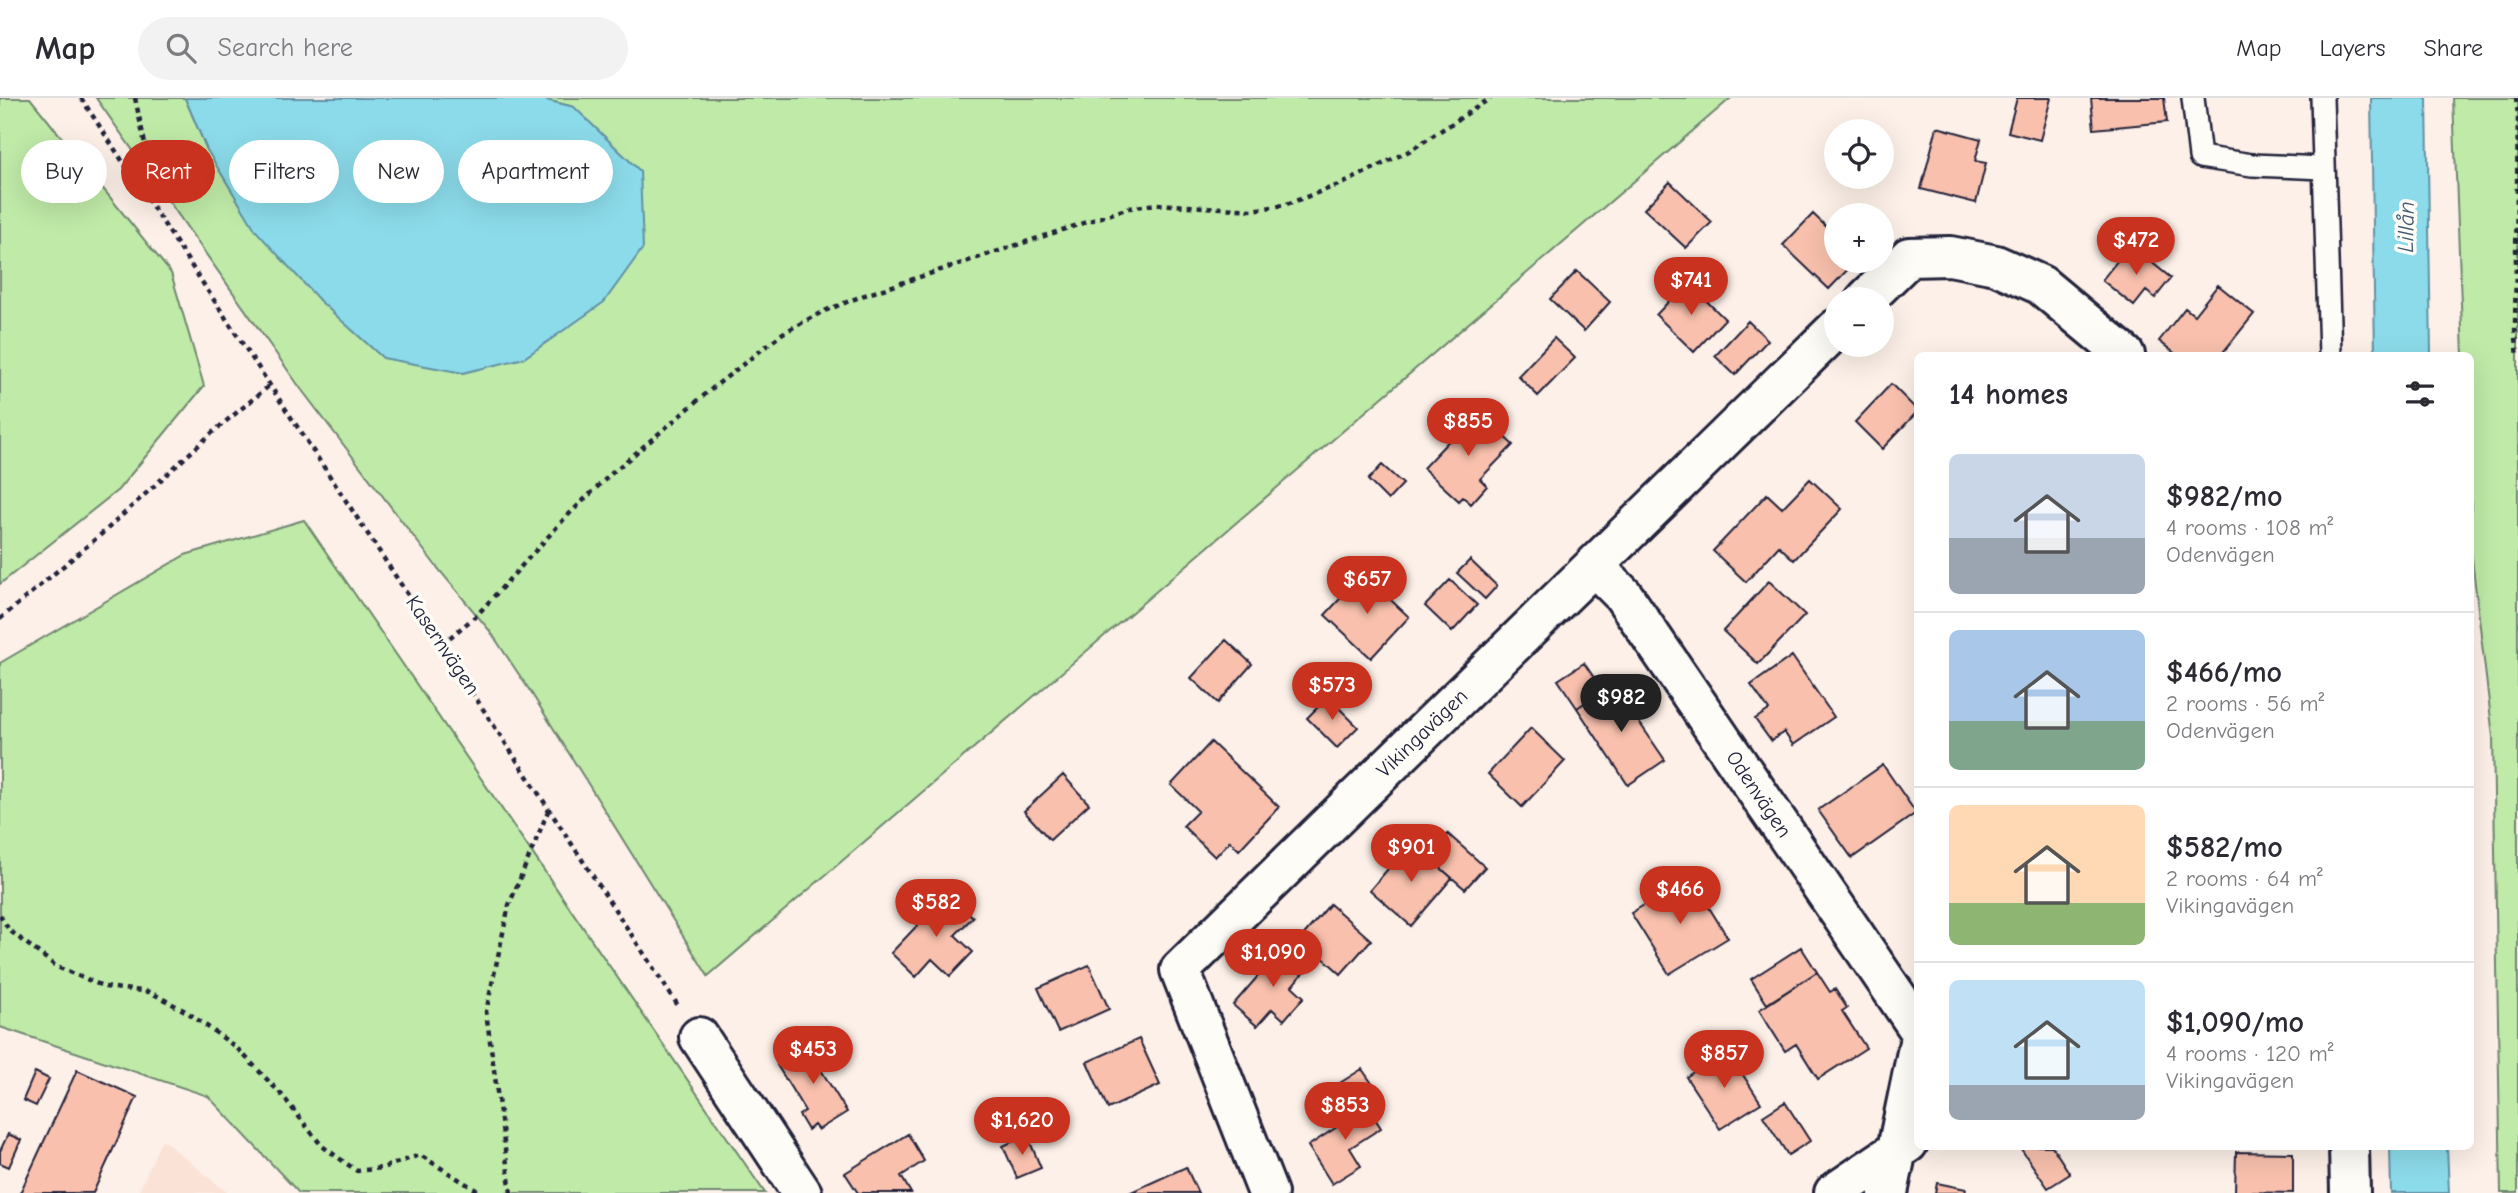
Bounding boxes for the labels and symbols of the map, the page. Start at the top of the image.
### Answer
water label: Lillån [2392,201,2420,253]
pin: $472 [2095,218,2177,277]
pin: $741 [1650,258,1732,317]
pin: $855 [1427,398,1509,458]
pin: $657 [1326,556,1408,616]
street label: Kasernvägen [401,591,485,699]
pin: $573 [1291,662,1373,722]
pin: $982 [1580,674,1662,734]
street label: Vikingavägen [1372,684,1472,782]
street label: Odenvägen [1721,746,1797,842]
pin: $901 [1370,824,1452,884]
pin: $466 [1639,866,1721,926]
pin: $582 [895,880,977,939]
pin: $1,090 [1216,930,1330,989]
pin: $453 [772,1026,854,1086]
pin: $857 [1683,1030,1765,1090]
pin: $853 [1304,1082,1386,1142]
pin: $1,620 [965,1098,1079,1157]

